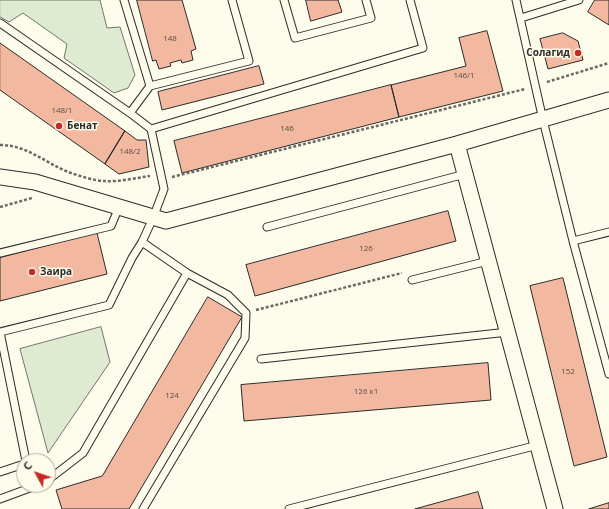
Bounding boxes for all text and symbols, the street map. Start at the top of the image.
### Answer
house number: 148 [163,34,177,44]
place label: Солагид [526,47,570,59]
marker: Солагид [573,48,583,58]
house number: 146/1 [453,71,475,81]
house number: 148/1 [51,106,73,116]
place label: Бенат [67,120,97,132]
marker: Бенат [54,121,64,131]
house number: 146 [280,124,294,134]
house number: 148/2 [119,147,141,157]
house number: 126 [359,244,373,254]
place label: Заира [40,266,72,278]
marker: Заира [27,267,37,277]
house number: 152 [561,367,575,377]
house number: 126 к1 [354,387,378,397]
house number: 124 [165,391,179,401]
north arrow [16,453,56,493]
text: С [19,458,35,473]

